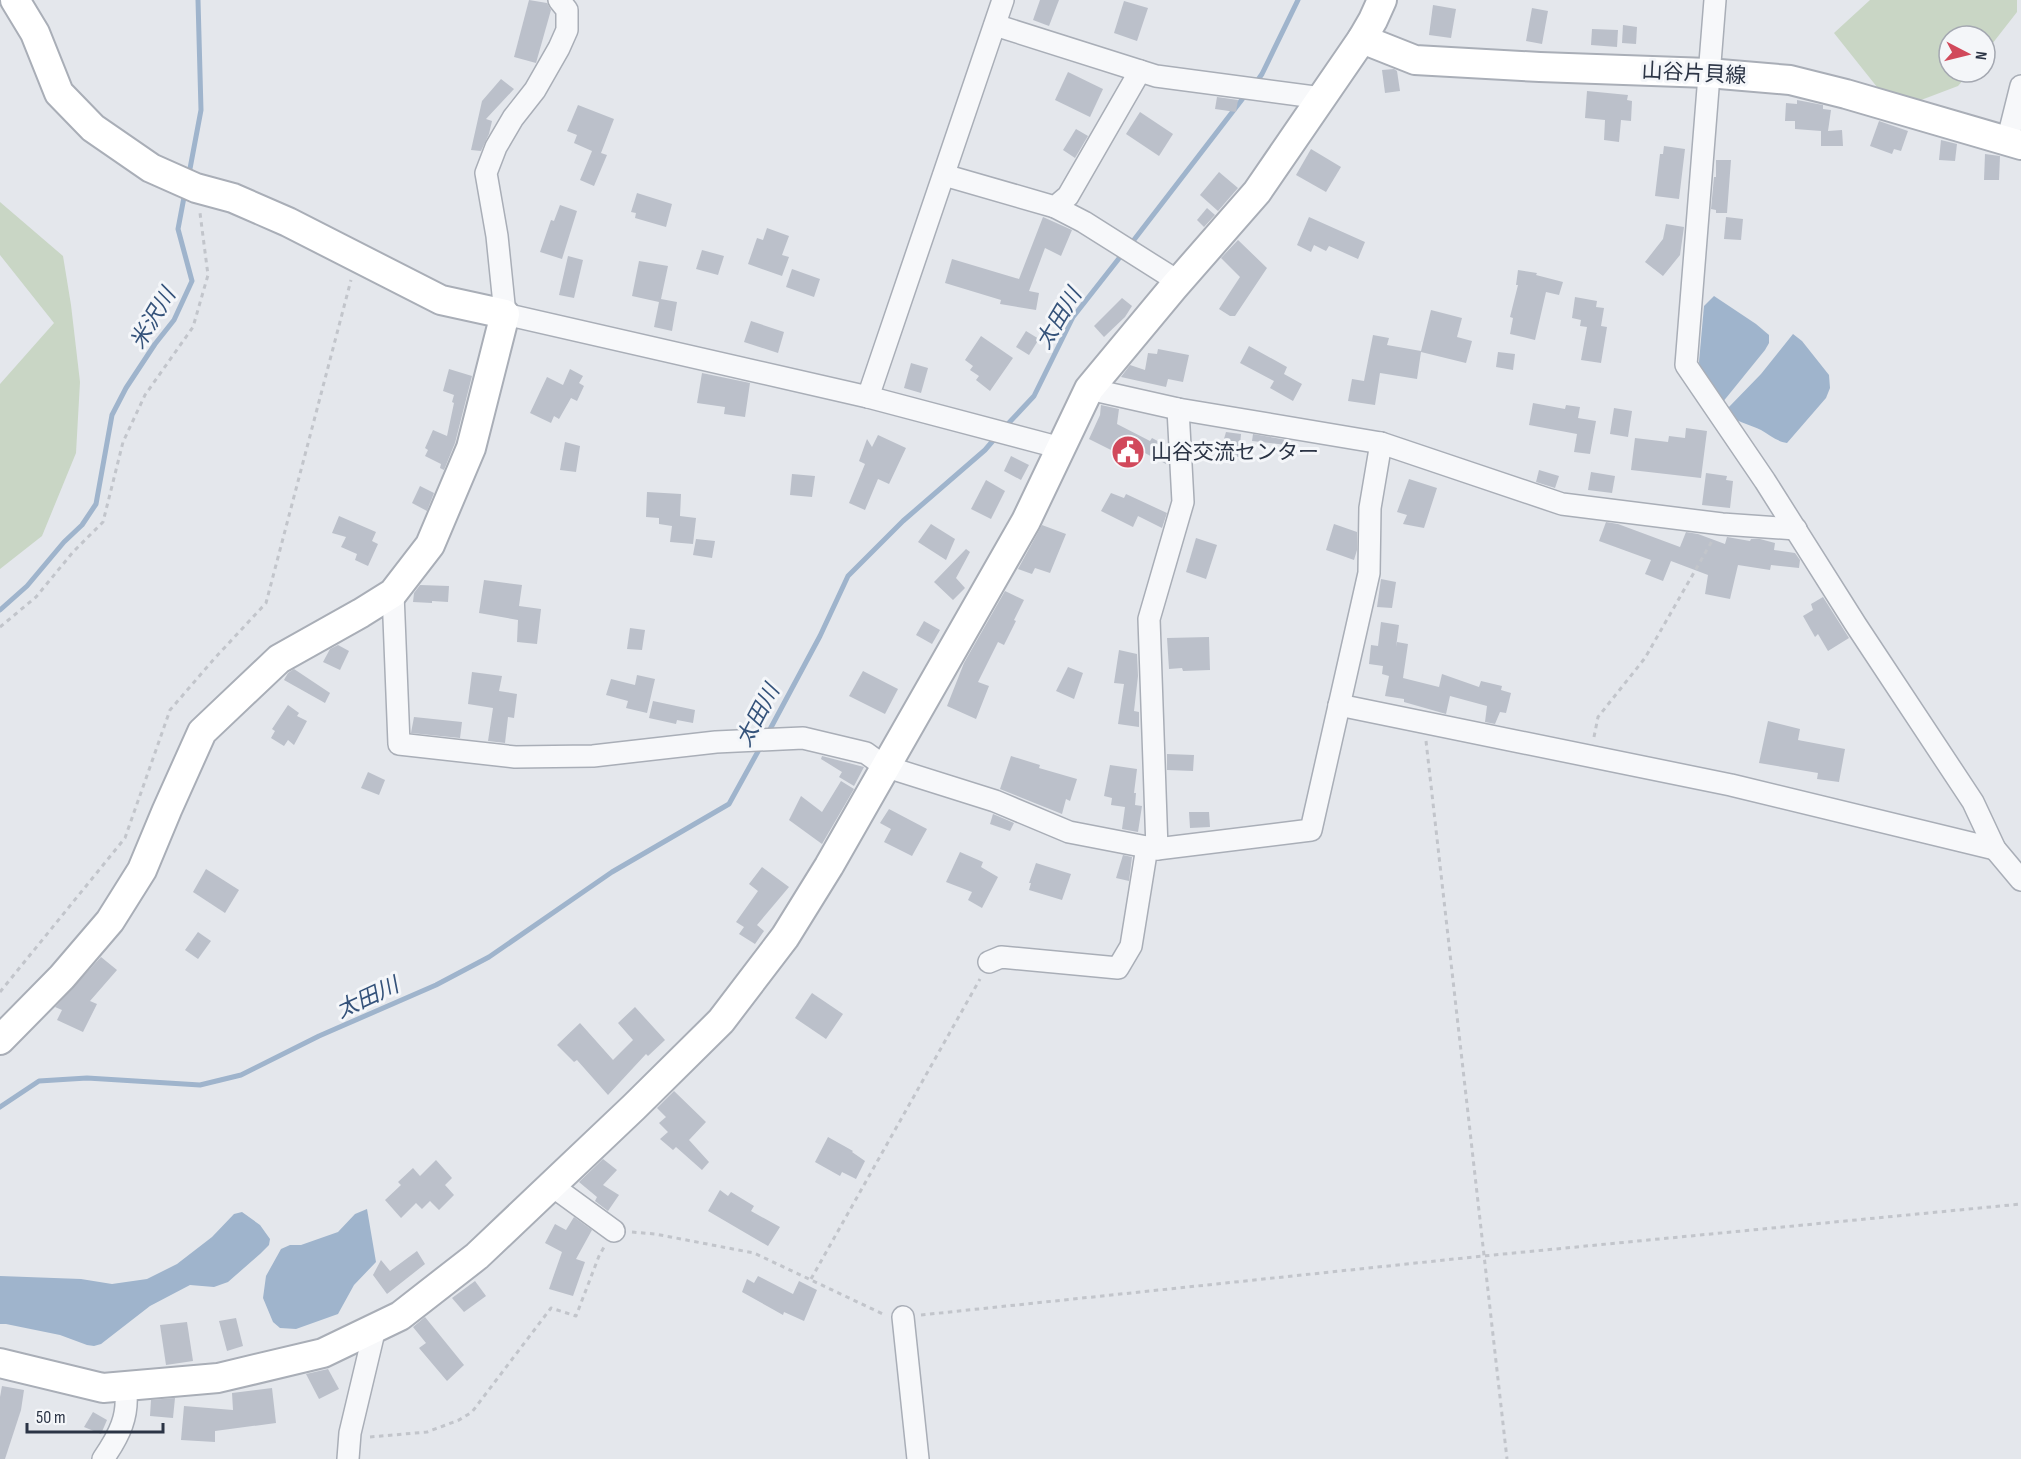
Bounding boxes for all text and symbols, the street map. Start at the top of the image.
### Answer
north arrow [1937,24,1997,84]
text: N [1970,50,1990,61]
street label: 山谷片貝線 [1641,58,1747,89]
water label: 米沢川 [125,282,183,354]
water label: 太田川 [1031,282,1089,354]
public building icon: 山谷交流センター [1110,434,1146,470]
place label: 山谷交流センター [1151,440,1319,465]
water label: 太田川 [731,678,787,751]
water label: 太田川 [332,971,405,1025]
scale bar [27,1396,164,1434]
text: 50 m [36,1407,66,1428]

